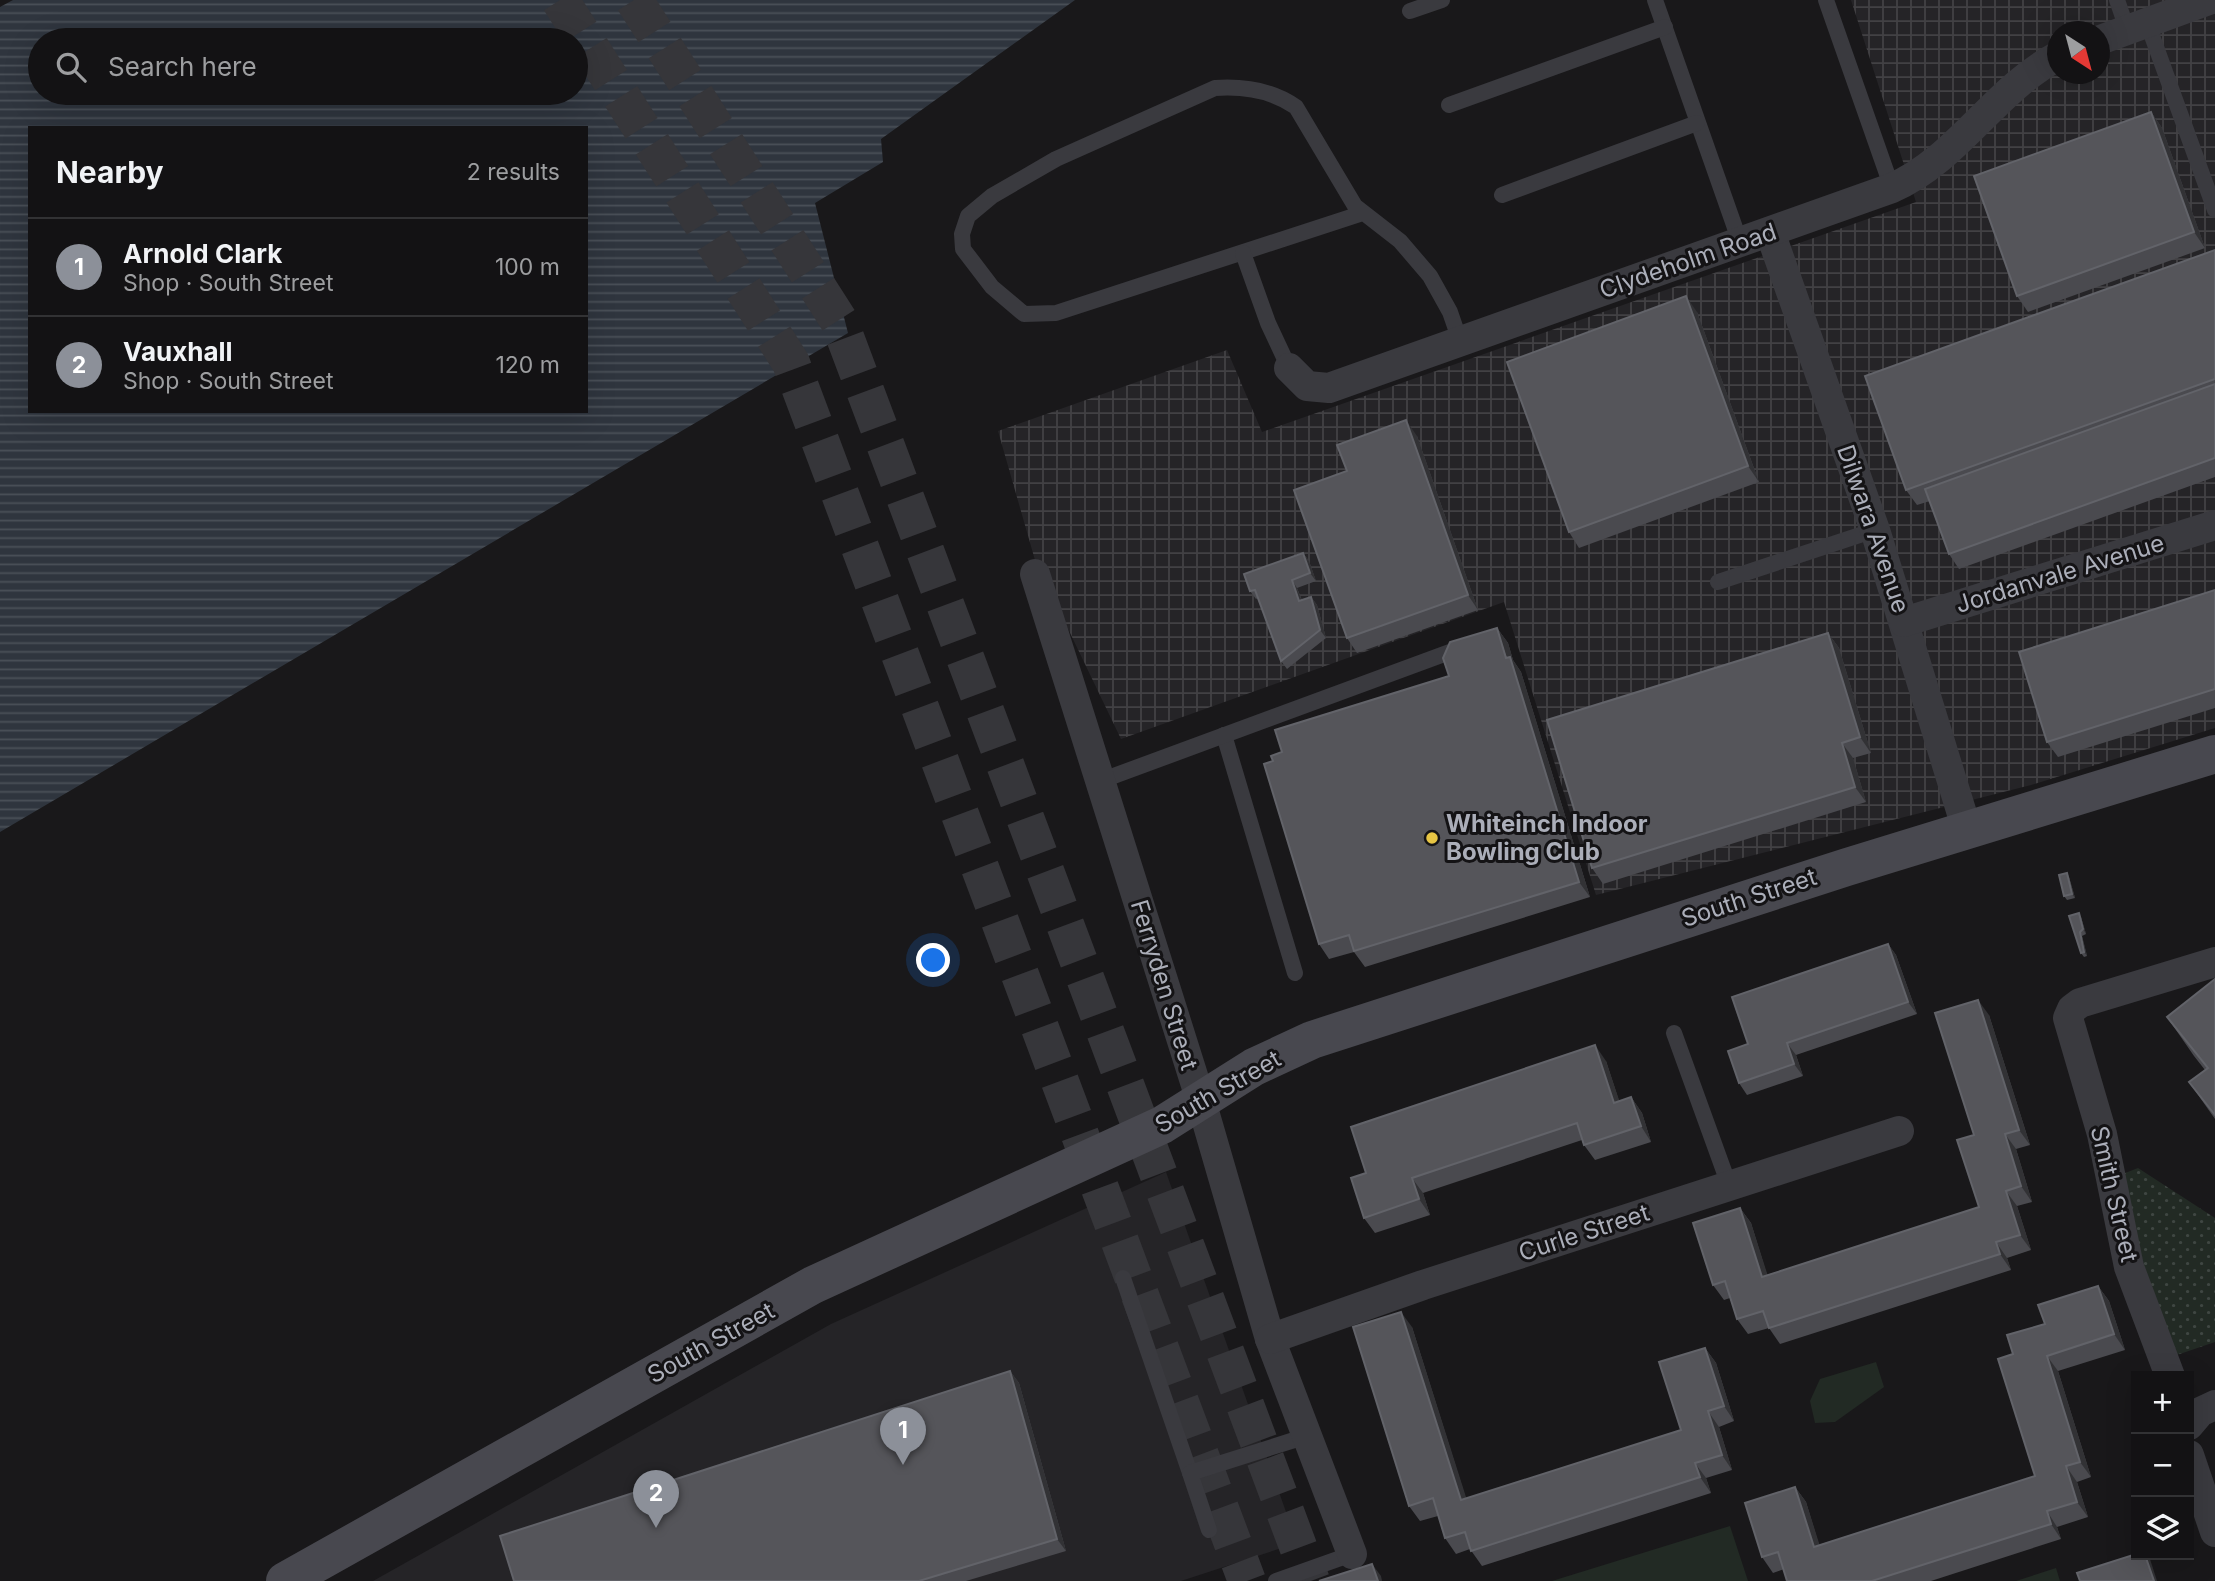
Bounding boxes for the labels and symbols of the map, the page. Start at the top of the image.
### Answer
north arrow [2047,21,2110,84]
street label: Clydeholm Road [1596,217,1780,304]
street label: Dilwara Avenue [1831,441,1916,617]
street label: Jordanvale Avenue [1952,528,2168,619]
place label: Whiteinch Indoor Bowling Club [1446,809,1648,866]
marker: Whiteinch Indoor Bowling Club [1424,830,1440,846]
street label: South Street [1678,862,1820,933]
street label: Ferryden Street [1125,896,1204,1074]
your location [916,943,950,977]
street label: South Street [1150,1044,1286,1139]
street label: Smith Street [2085,1123,2144,1265]
street label: Curle Street [1515,1198,1653,1267]
street label: South Street [642,1296,779,1389]
pin: 1 [880,1407,926,1465]
pin: 2 [633,1470,679,1528]

